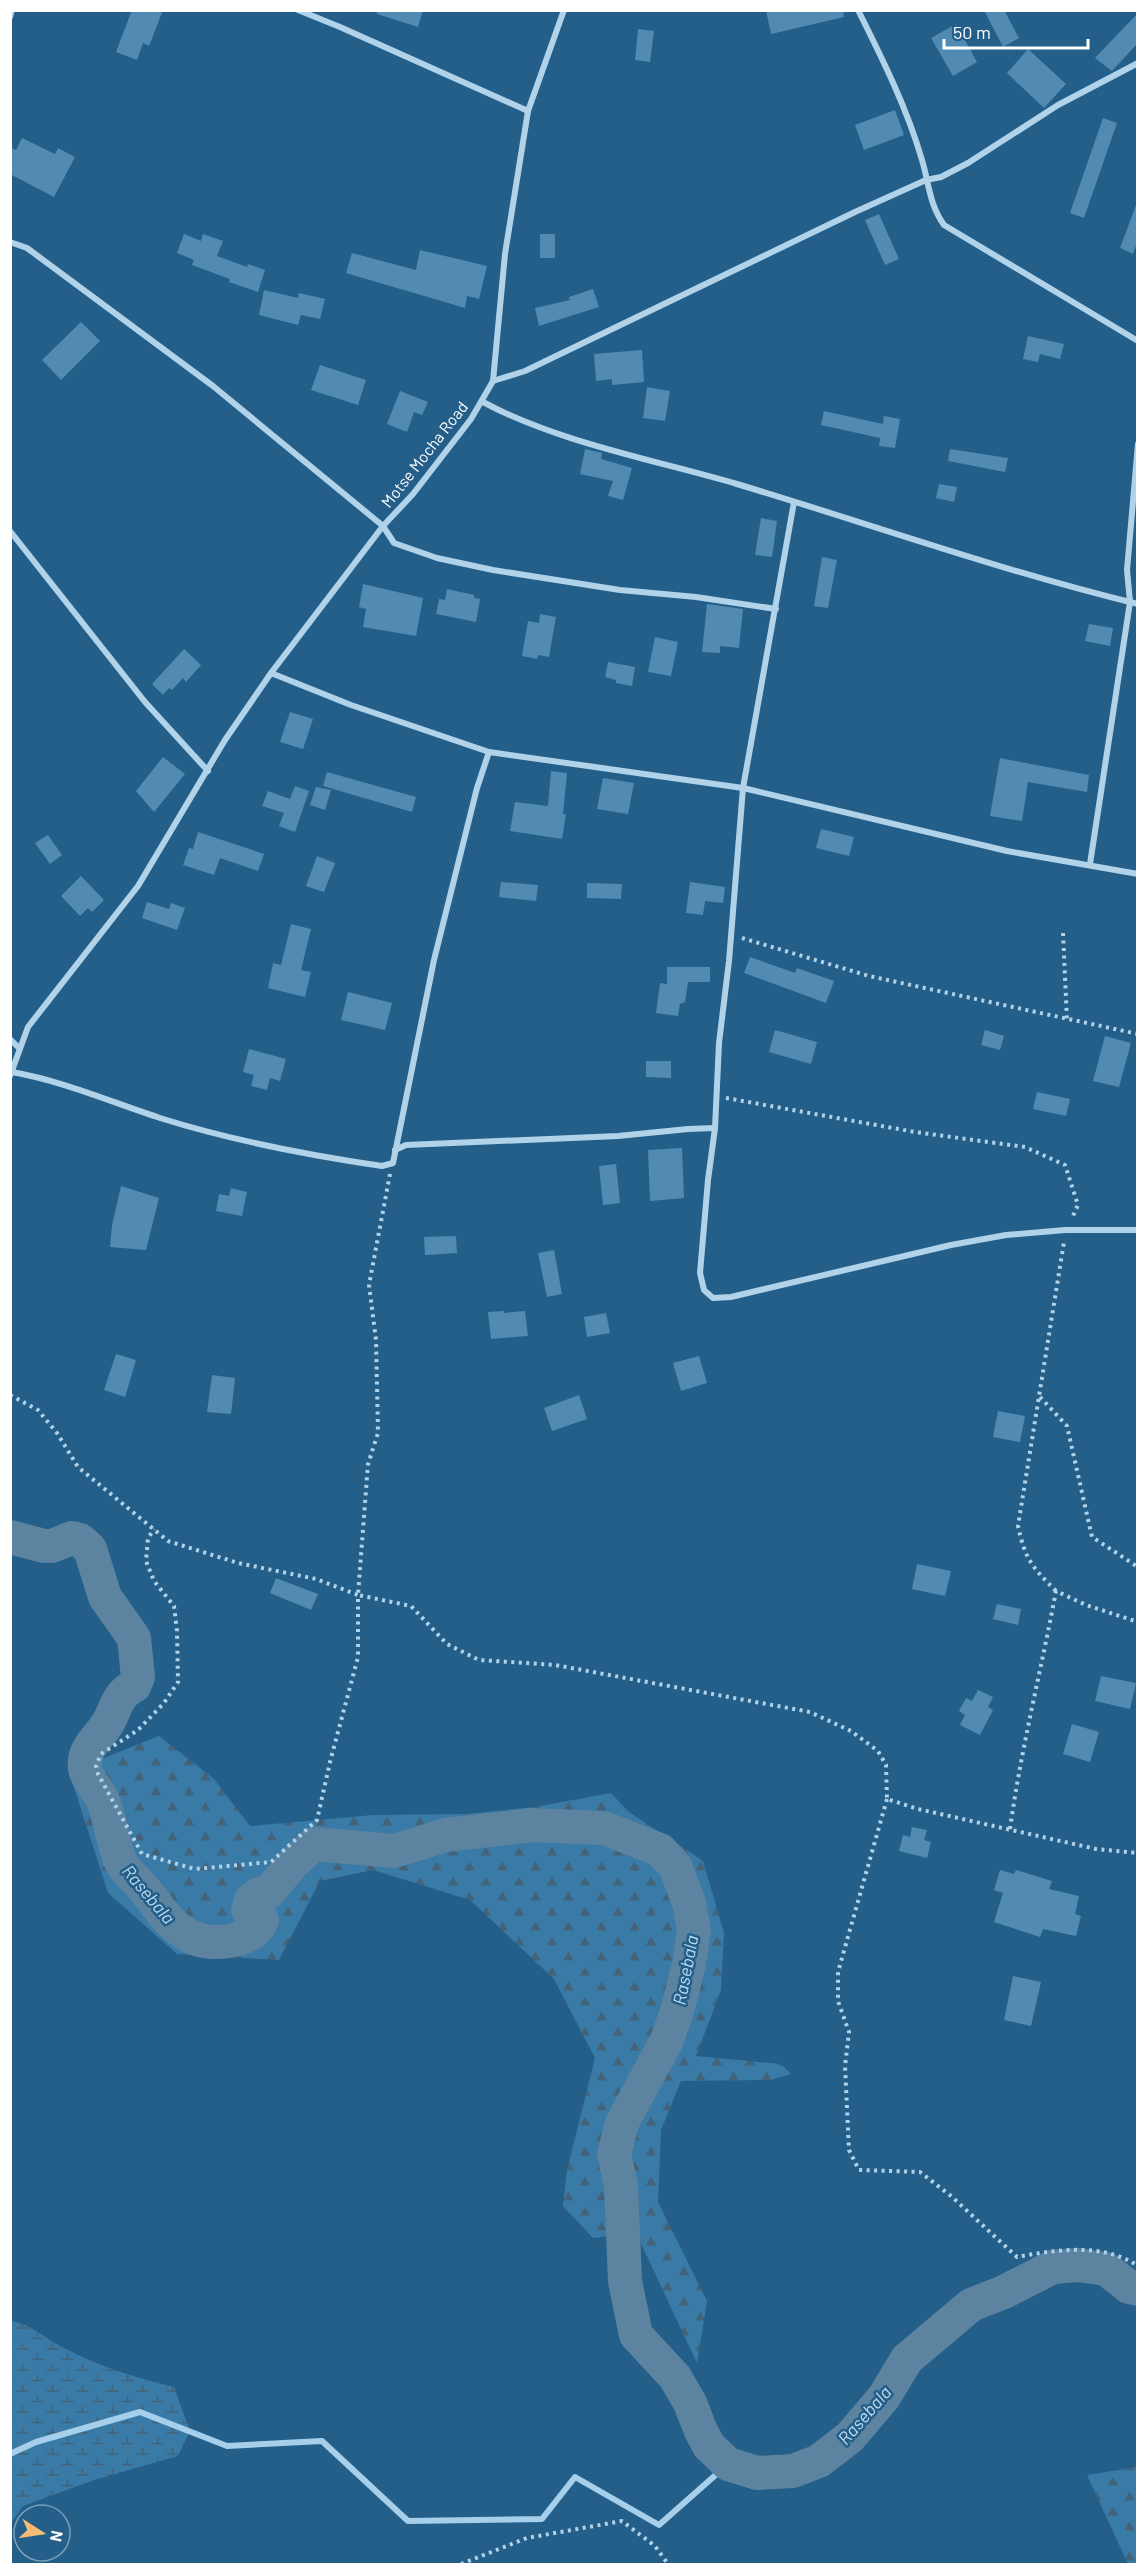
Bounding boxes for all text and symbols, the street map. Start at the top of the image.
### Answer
scale bar [944,12,1088,50]
text: 50 m [953,21,991,43]
street label: Motse Mocha Road [377,397,471,511]
water label: Rasebala [118,1860,180,1928]
water label: Rasebala [667,1933,703,2007]
water label: Rasebala [833,2381,895,2449]
north arrow [12,2503,72,2563]
text: N [47,2529,68,2543]

